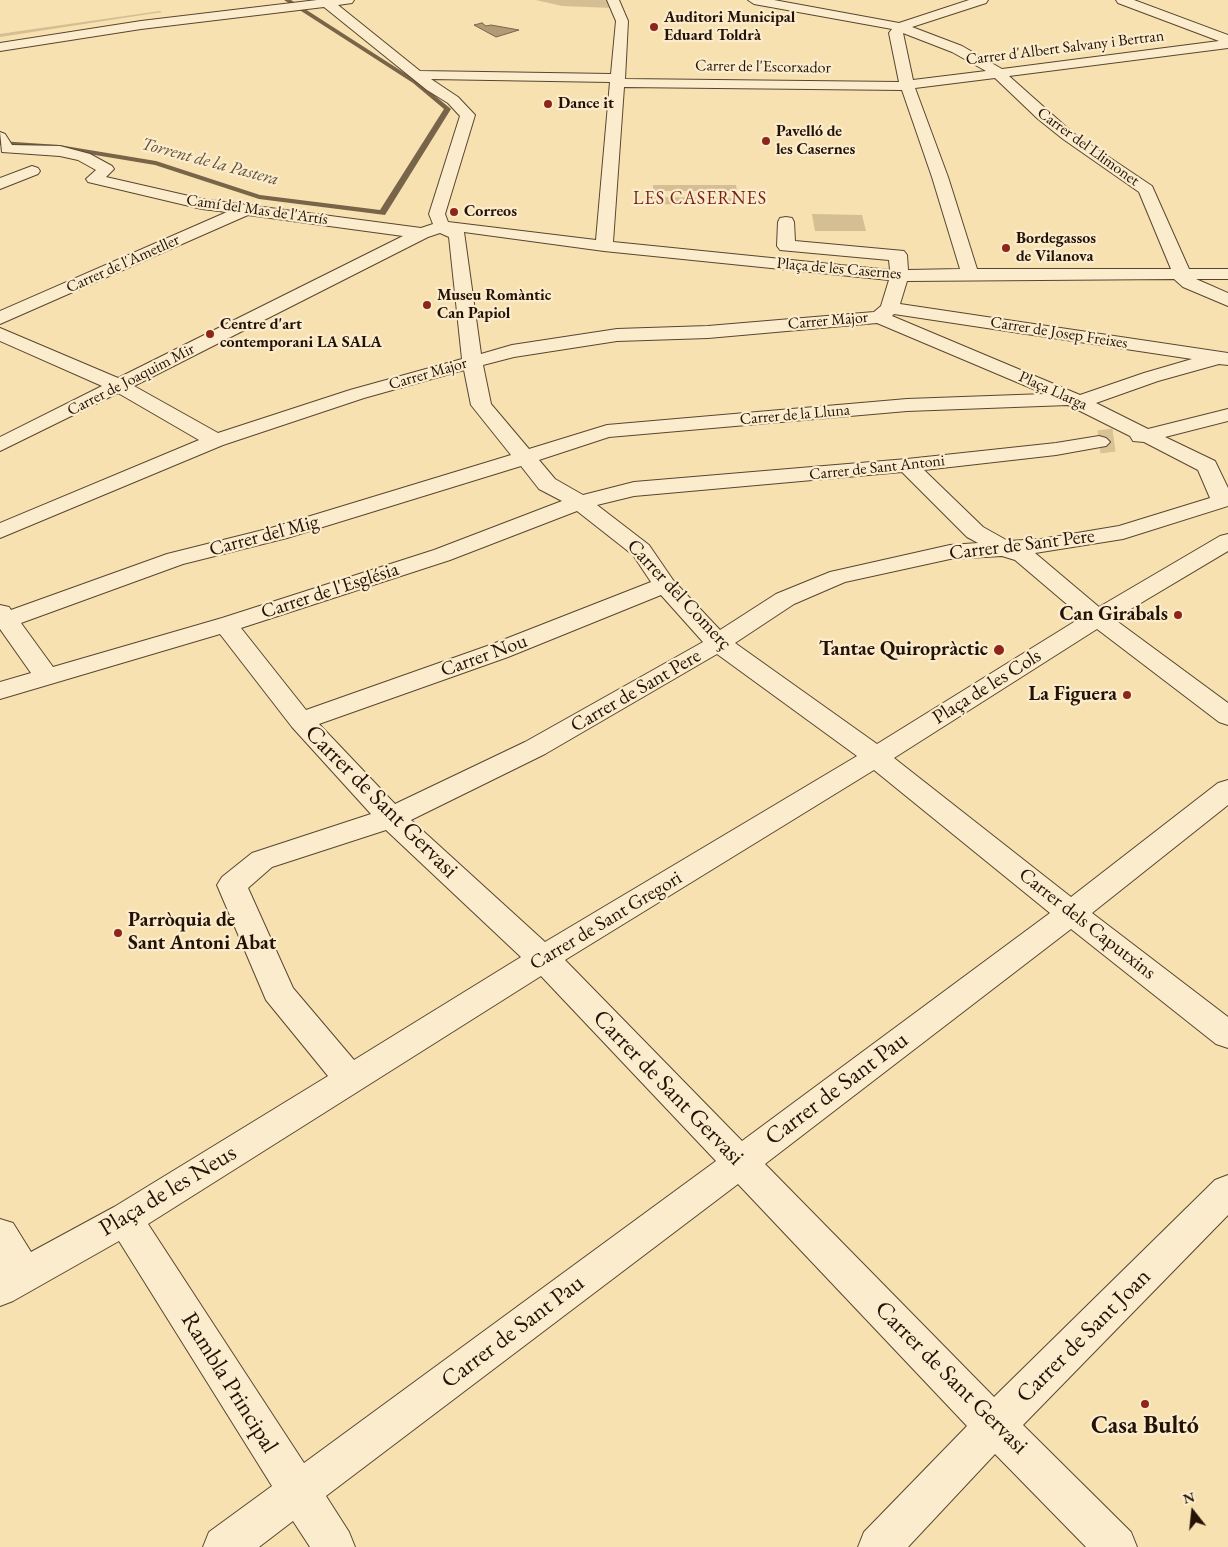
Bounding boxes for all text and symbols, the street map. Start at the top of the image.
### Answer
place label: Auditori Municipal Eduard Toldrà [664,8,795,46]
marker: Auditori Municipal Eduard Toldrà [648,21,660,33]
street label: Carrer d'Albert Salvany i Bertran [965,26,1165,70]
street label: Carrer de l'Escorxador [695,56,831,78]
place label: Dance it [558,94,614,114]
marker: Dance it [542,98,554,110]
street label: Carrer del Llimonet [1033,103,1143,191]
place label: Pavelló de les Casernes [776,122,855,160]
water label: Torrent de la Pastera [139,133,281,191]
marker: Pavelló de les Casernes [760,135,772,147]
district label: LES CASERNES [631,188,769,210]
street label: Camí del Mas de l'Artís [185,191,329,229]
place label: Correos [464,202,517,222]
marker: Correos [448,206,460,218]
place label: Bordegassos de Vilanova [1016,229,1096,267]
street label: Carrer de l'Ametller [63,230,183,298]
marker: Bordegassos de Vilanova [1000,242,1012,254]
street label: Plaça de les Casernes [776,254,902,284]
place label: Museu Romàntic Can Papiol [437,286,551,324]
marker: Museu Romàntic Can Papiol [421,299,433,311]
street label: Carrer Major [787,308,869,334]
street label: Carrer de Josep Freixes [989,313,1129,353]
place label: Centre d'art contemporani LA SALA [220,315,382,353]
marker: Centre d'art contemporani LA SALA [204,328,216,340]
street label: Carrer de Joaquim Mir [64,340,198,420]
street label: Carrer Major [387,354,469,394]
street label: Plaça Llarga [1016,367,1090,415]
street label: Carrer de la Lluna [739,401,851,429]
street label: Carrer de Sant Antoni [808,451,946,485]
street label: Carrer del Mig [207,510,321,562]
street label: Carrer de Sant Pere [948,524,1096,566]
street label: Carrer del Comerç [621,535,737,655]
street label: Carrer de l'Església [258,557,402,625]
place label: Can Girabals [1059,603,1168,627]
marker: Can Girabals [1172,609,1184,621]
street label: Carrer Nou [437,629,531,683]
place label: Tantae Quiropràctic [819,638,988,662]
marker: Tantae Quiropràctic [992,643,1006,657]
street label: Carrer de Sant Pere [567,644,705,738]
street label: Plaça de les Cols [928,644,1046,730]
place label: La Figuera [1029,683,1117,707]
marker: La Figuera [1121,689,1133,701]
street label: Carrer de Sant Gervasi [298,719,464,885]
street label: Carrer dels Caputxins [1014,863,1160,985]
street label: Carrer de Sant Gregori [526,866,686,976]
place label: Parròquia de Sant Antoni Abat [128,909,276,956]
marker: Parròquia de Sant Antoni Abat [112,927,124,939]
street label: Carrer de Sant Gervasi [586,1004,750,1172]
street label: Carrer de Sant Pau [760,1026,914,1152]
street label: Plaça de les Neus [94,1139,242,1243]
street label: Carrer de Sant Joan [1011,1263,1157,1409]
street label: Carrer de Sant Pau [436,1269,590,1395]
street label: Carrer de Sant Gervasi [868,1295,1034,1461]
street label: Rambla Principal [174,1307,284,1459]
marker: Casa Bultó [1139,1398,1151,1410]
place label: Casa Bultó [1091,1412,1199,1440]
north arrow [1168,1487,1218,1537]
text: N [1181,1487,1197,1508]

